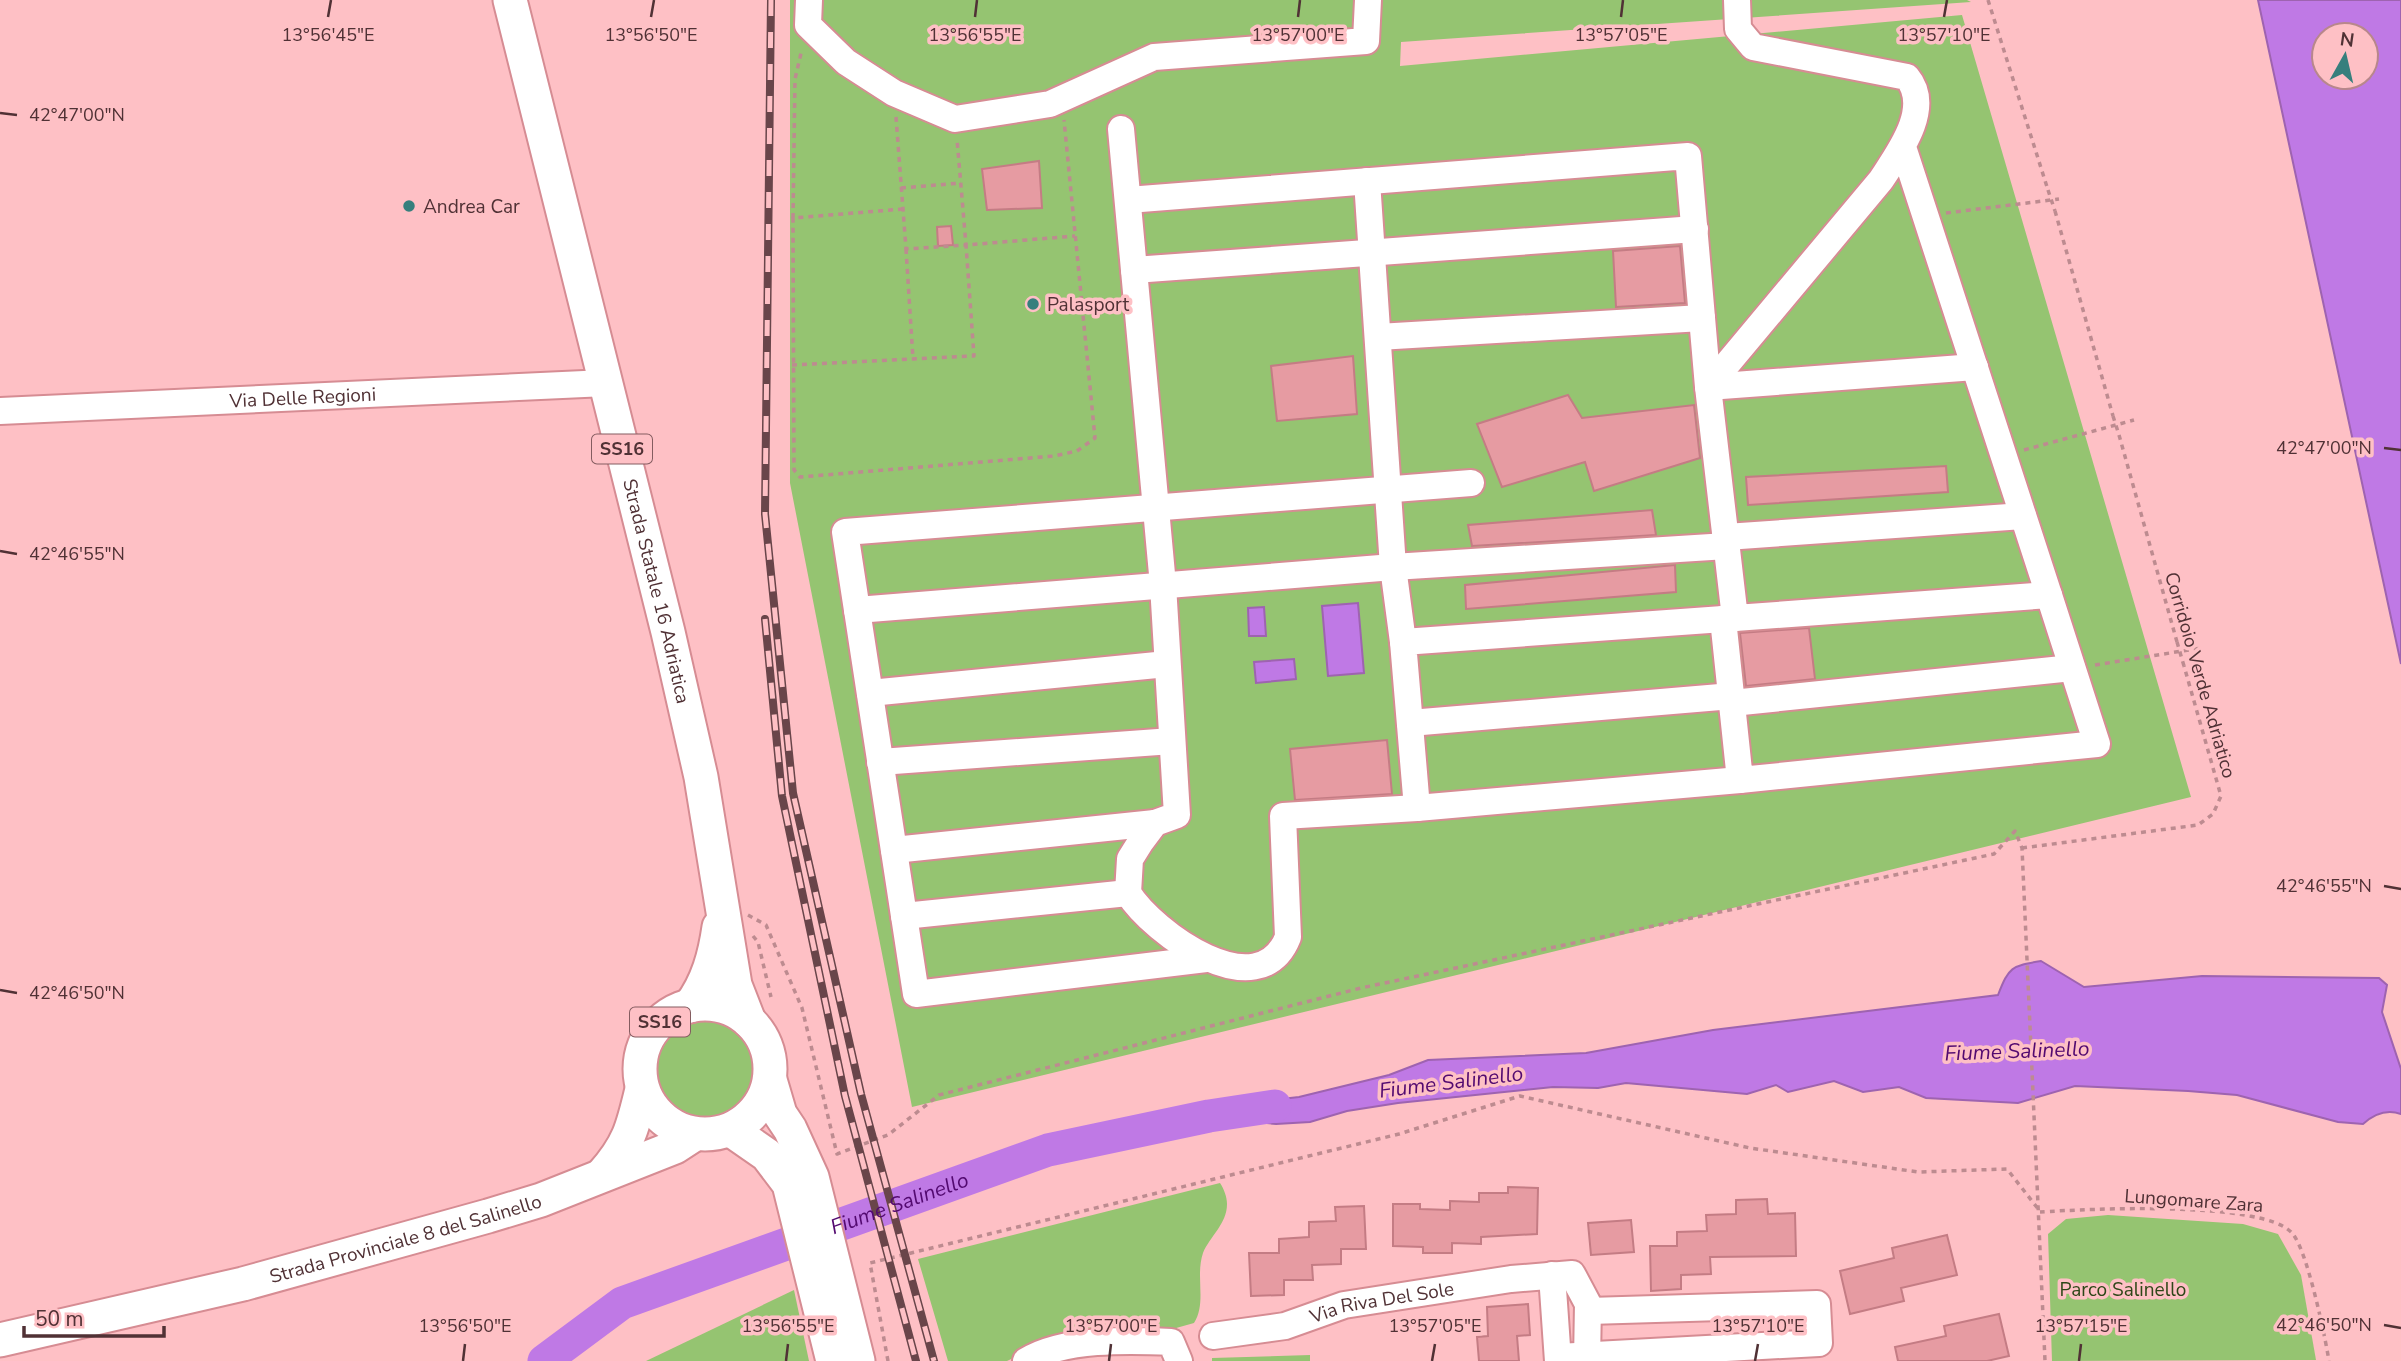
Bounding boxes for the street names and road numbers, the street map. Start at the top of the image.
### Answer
street label: Via Delle Regioni [228,382,377,414]
road number: SS16 [592,434,652,463]
street label: Strada Statale 16 Adriatica [616,476,696,706]
street label: Corridoio Verde Adriatico [2158,569,2242,781]
road number: SS16 [630,1007,690,1036]
street label: Lungomare Zara [2124,1183,2264,1219]
street label: Strada Provinciale 8 del Salinello [267,1189,545,1290]
street label: Via Riva Del Sole [1305,1276,1456,1331]

